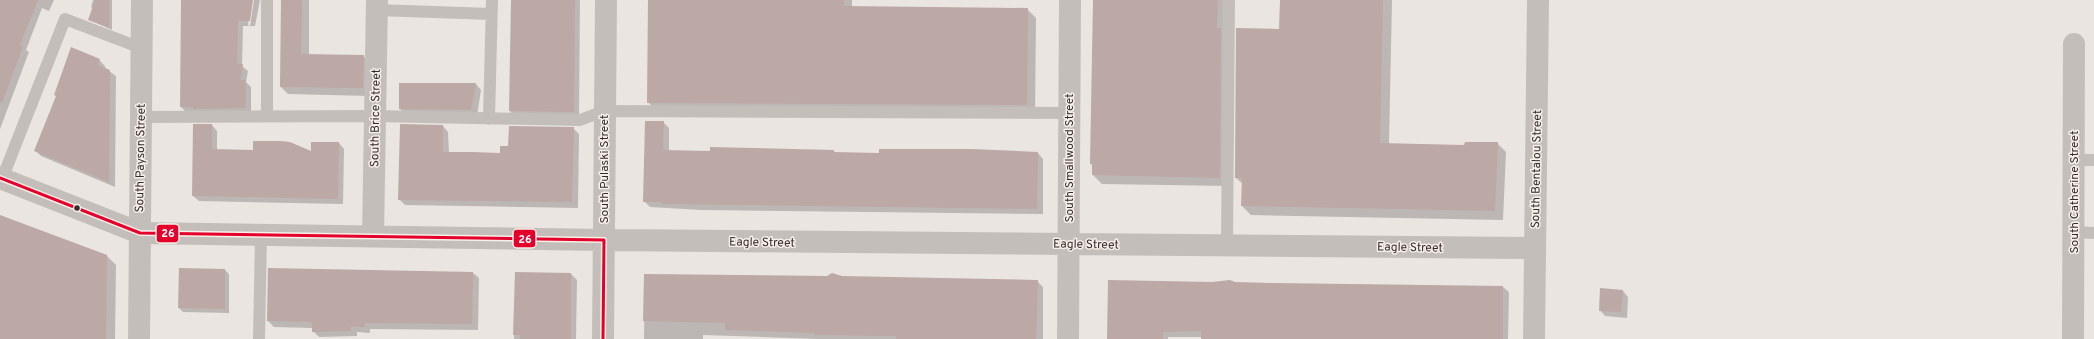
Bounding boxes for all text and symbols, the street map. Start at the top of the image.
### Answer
street label: South Brice Street [367,69,385,167]
street label: South Smallwood Street [1062,93,1078,223]
street label: South Payson Street [132,103,150,213]
street label: South Bentalou Street [1528,110,1546,228]
street label: South Pulaski Street [597,115,613,223]
street label: South Catherine Street [2067,131,2083,253]
unlabelled marker [72,203,82,213]
line badge: 26 [156,224,179,243]
text: 26 [161,227,175,241]
line badge: 26 [513,229,536,248]
text: 26 [518,233,532,247]
street label: Eagle Street [729,234,795,252]
street label: Eagle Street [1053,236,1119,254]
street label: Eagle Street [1377,239,1443,257]

